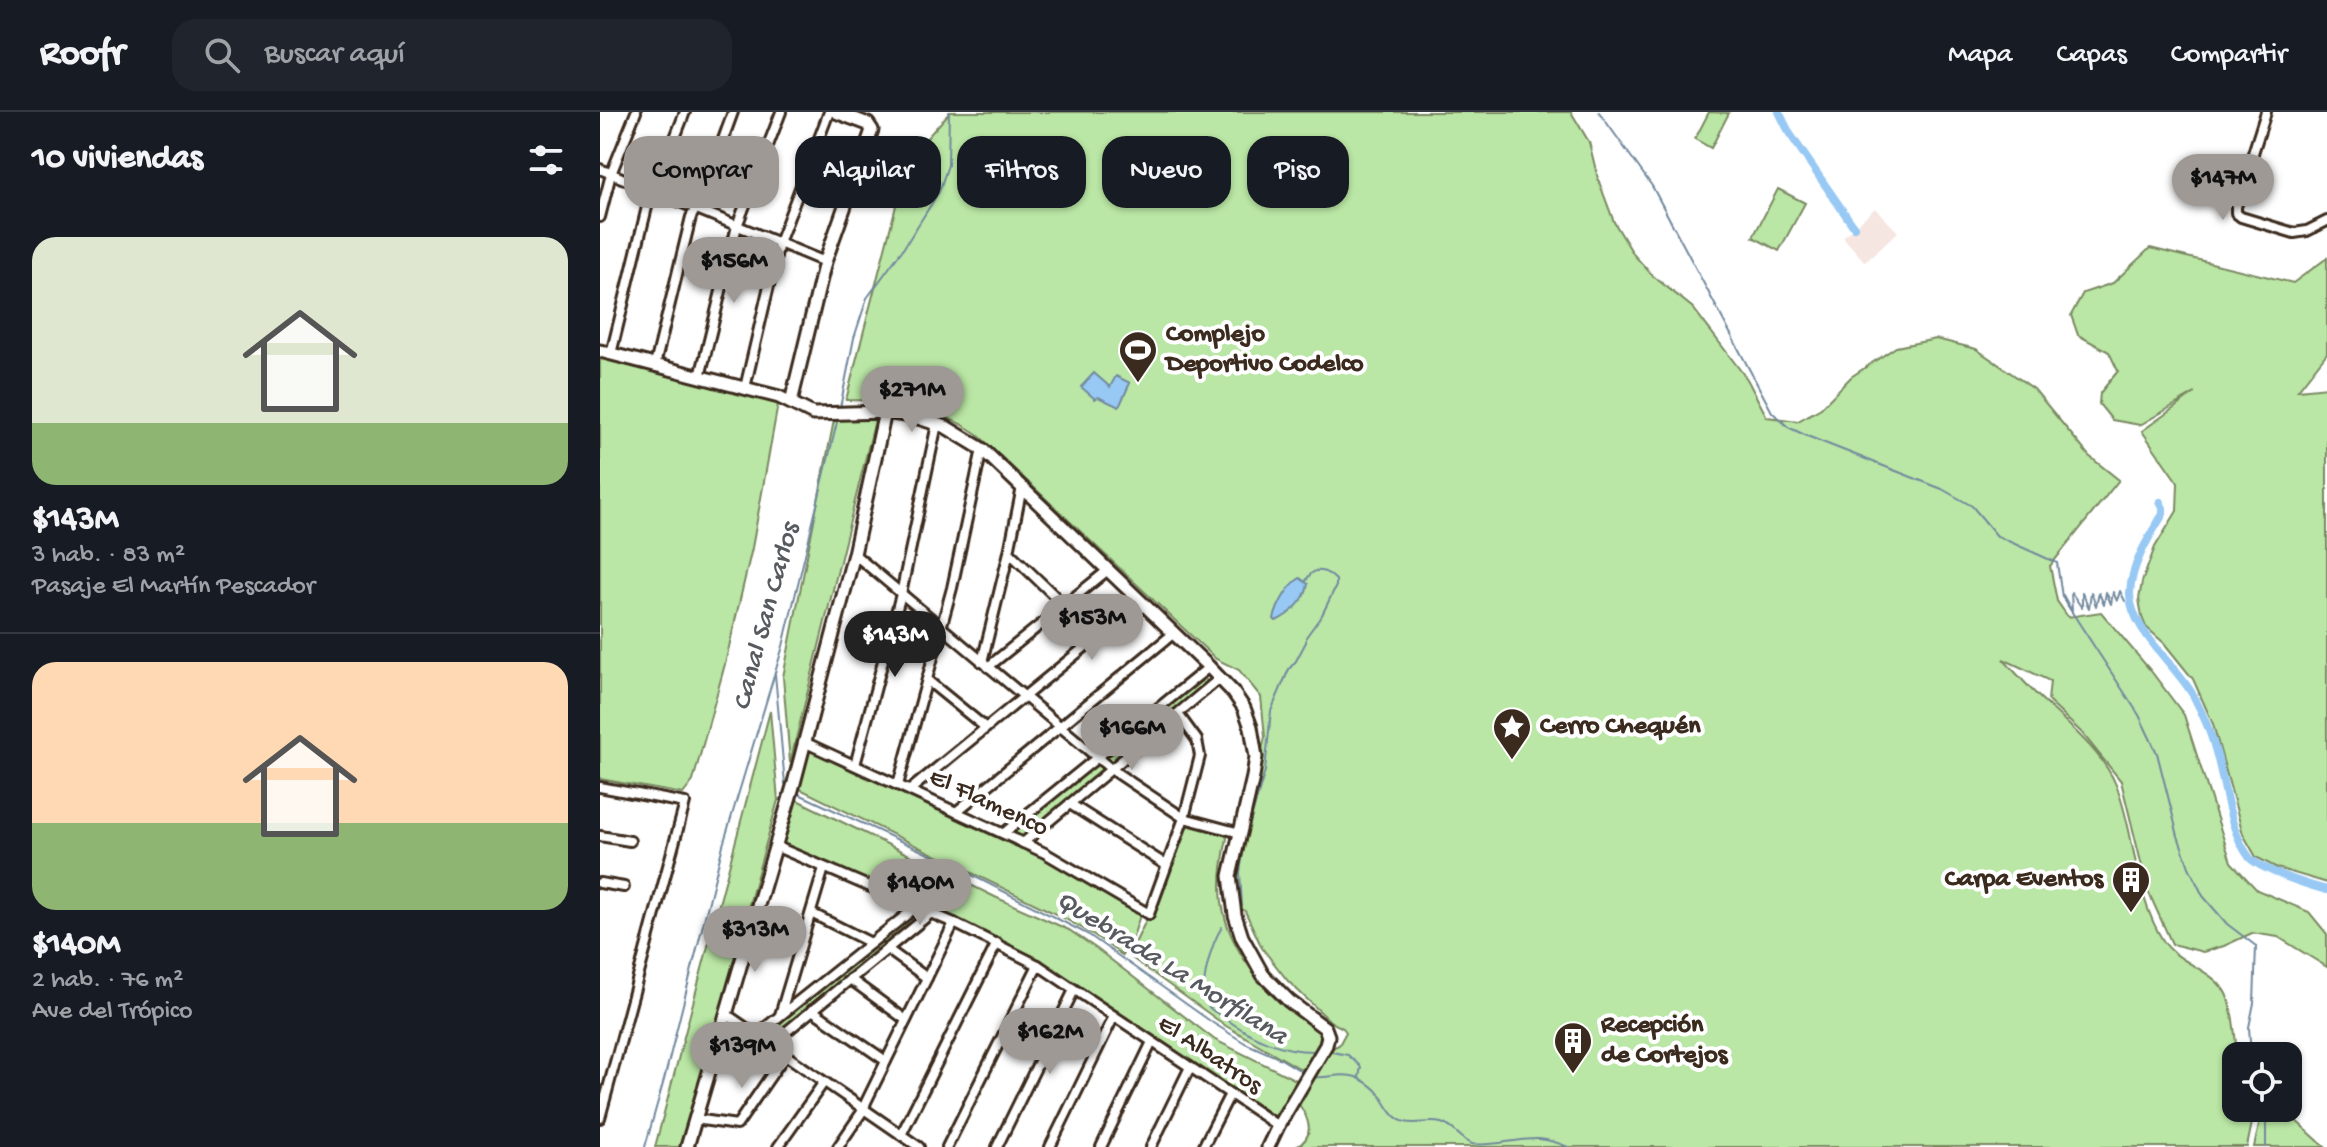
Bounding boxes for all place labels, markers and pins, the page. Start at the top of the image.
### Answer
pin: $147M [2167,154,2279,222]
pin: $156M [678,237,790,305]
place label: Complejo Deportivo Codelco [1164,320,1364,381]
sports icon: Complejo Deportivo Codelco [1117,329,1159,384]
pin: $271M [856,366,968,434]
pin: $153M [1036,594,1148,662]
pin: $143M [839,611,951,679]
pin: $166M [1076,704,1188,772]
place icon: Cerro Chequén [1491,706,1533,761]
place label: Cerro Chequén [1540,712,1701,743]
pin: $140M [864,859,976,927]
building icon: Carpa Eventos [2110,859,2152,914]
place label: Carpa Eventos [1945,865,2104,896]
pin: $313M [699,906,811,974]
pin: $162M [994,1008,1106,1076]
place label: Recepción de Cortejos [1600,1011,1729,1072]
building icon: Recepción de Cortejos [1552,1020,1594,1075]
pin: $139M [686,1022,798,1090]

